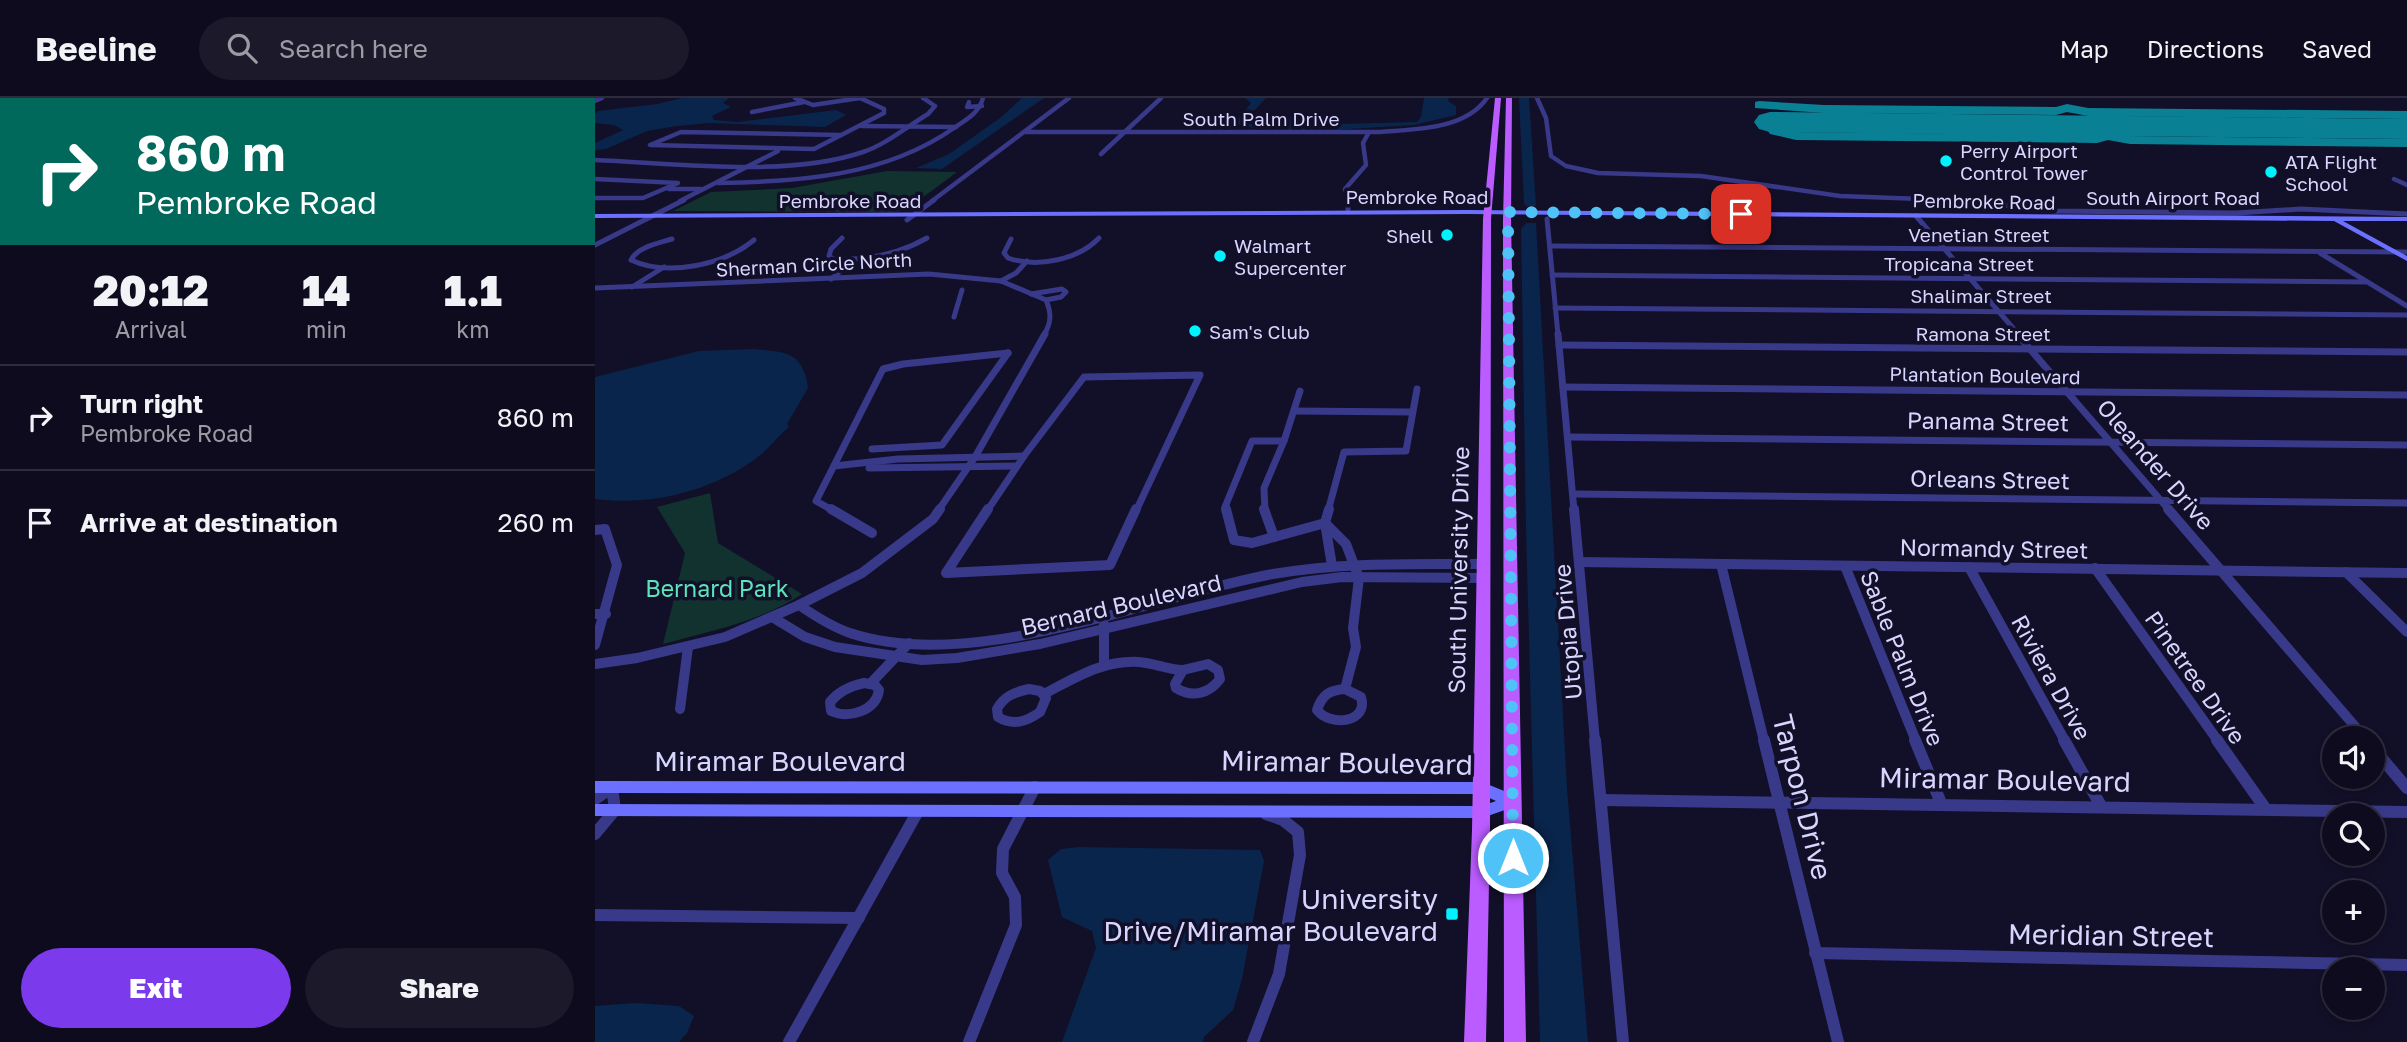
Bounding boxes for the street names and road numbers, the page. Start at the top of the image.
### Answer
street label: South Palm Drive [1183,107,1339,130]
street label: Pembroke Road [1345,185,1489,208]
street label: South Airport Road [2086,186,2260,209]
street label: Pembroke Road [1912,188,2056,214]
street label: Pembroke Road [778,189,922,212]
street label: Venetian Street [1908,223,2050,246]
street label: Sherman Circle North [715,247,913,281]
street label: Tropicana Street [1884,252,2034,275]
street label: Shalimar Street [1910,284,2052,307]
street label: Ramona Street [1915,322,2051,345]
street label: Plantation Boulevard [1889,362,2081,388]
street label: Oleander Drive [2092,393,2220,535]
street label: Panama Street [1907,406,2069,436]
street label: South University Drive [1442,446,1474,694]
street label: Orleans Street [1910,464,2070,494]
street label: Normandy Street [1899,532,2089,564]
street label: Utopia Drive [1547,563,1587,701]
street label: Sable Palm Drive [1855,566,1951,750]
street label: Bernard Boulevard [1018,567,1224,641]
street label: Pinetree Drive [2140,605,2252,749]
street label: Riviera Drive [2006,610,2098,744]
street label: Tarpon Drive [1767,711,1839,883]
street label: Miramar Boulevard [1221,743,1473,781]
street label: Miramar Boulevard [654,744,906,777]
street label: Miramar Boulevard [1879,760,2131,798]
street label: Meridian Street [2008,917,2214,953]

